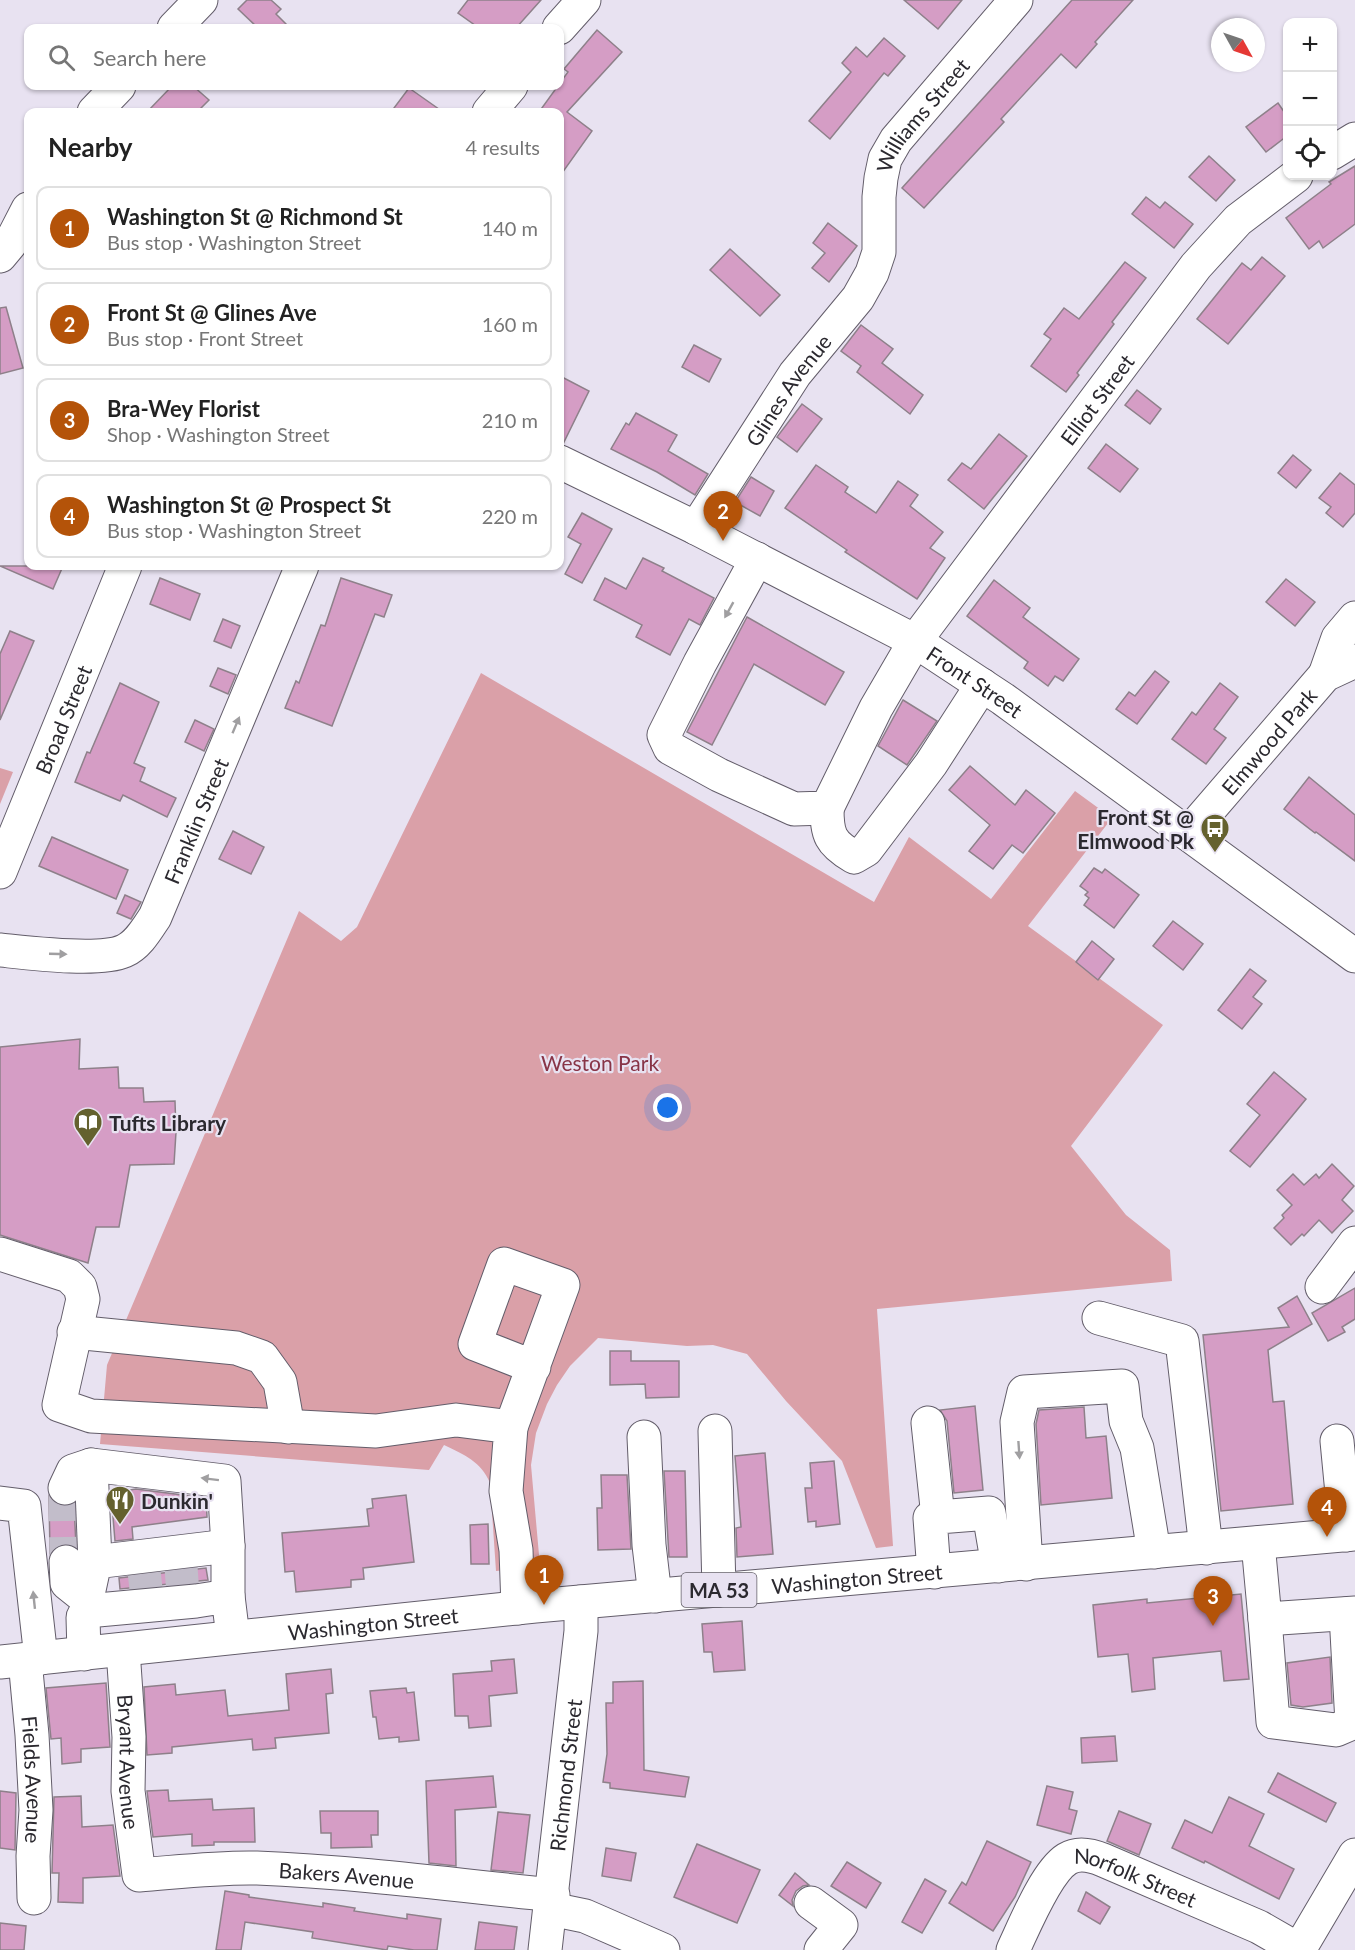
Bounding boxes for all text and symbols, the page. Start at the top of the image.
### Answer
north arrow [1211,18,1265,72]
map controls [1283,18,1337,180]
button: + [1283,18,1337,72]
search box [24,24,564,90]
icon: search [45,41,78,74]
text: Search here [93,44,206,71]
street label: Williams Street [870,52,974,174]
button: − [1283,72,1337,126]
button: locate [1283,126,1337,180]
text: Nearby [48,131,133,163]
text: 4 results [465,135,540,159]
text: Washington St @ Richmond St [107,203,403,230]
text: 1 [64,216,75,240]
text: 140 m [482,216,538,240]
text: Bus stop · Washington Street [107,230,361,254]
text: Front St @ Glines Ave [107,299,317,326]
text: 2 [64,312,75,336]
text: 160 m [482,312,538,336]
text: Bus stop · Front Street [107,326,303,350]
street label: Glines Avenue [740,329,836,450]
street label: Elliot Street [1054,348,1139,449]
text: Bra-Wey Florist [107,395,260,422]
text: 3 [64,408,75,432]
text: 210 m [482,408,538,432]
text: Shop · Washington Street [107,422,330,446]
text: Washington St @ Prospect St [107,491,391,518]
pin: 2 [704,492,742,541]
text: 4 [64,504,75,528]
text: 220 m [482,504,538,528]
text: Bus stop · Washington Street [107,518,361,542]
one-way arrow [724,602,734,619]
street label: Front Street [923,640,1028,722]
street label: Broad Street [29,661,96,777]
street label: Elmwood Park [1216,682,1321,799]
one-way arrow [231,716,241,734]
street label: Franklin Street [158,754,233,887]
place label: Front St @ Elmwood Pk [1077,804,1195,853]
bus stop icon: Front St @ Elmwood Pk [1199,812,1231,854]
one-way arrow [49,950,68,959]
park label: Weston Park [541,1050,659,1075]
your location [653,1093,682,1122]
library icon: Tufts Library [72,1106,104,1148]
place label: Tufts Library [109,1110,227,1135]
one-way arrow [1014,1441,1023,1460]
one-way arrow [200,1474,219,1484]
restaurant icon: Dunkin' [104,1484,136,1526]
place label: Dunkin' [141,1488,213,1513]
pin: 4 [1308,1488,1346,1537]
pin: 1 [524,1556,564,1605]
street label: Washington Street [770,1558,944,1598]
road number: MA 53 [682,1573,756,1607]
pin: 3 [1194,1576,1232,1626]
one-way arrow [30,1591,39,1610]
street label: Washington Street [286,1602,460,1644]
street label: Bryant Avenue [114,1693,145,1831]
street label: Richmond Street [544,1697,586,1853]
street label: Fields Avenue [18,1715,49,1844]
street label: Norfolk Street [1074,1842,1201,1912]
street label: Bakers Avenue [278,1857,416,1893]

